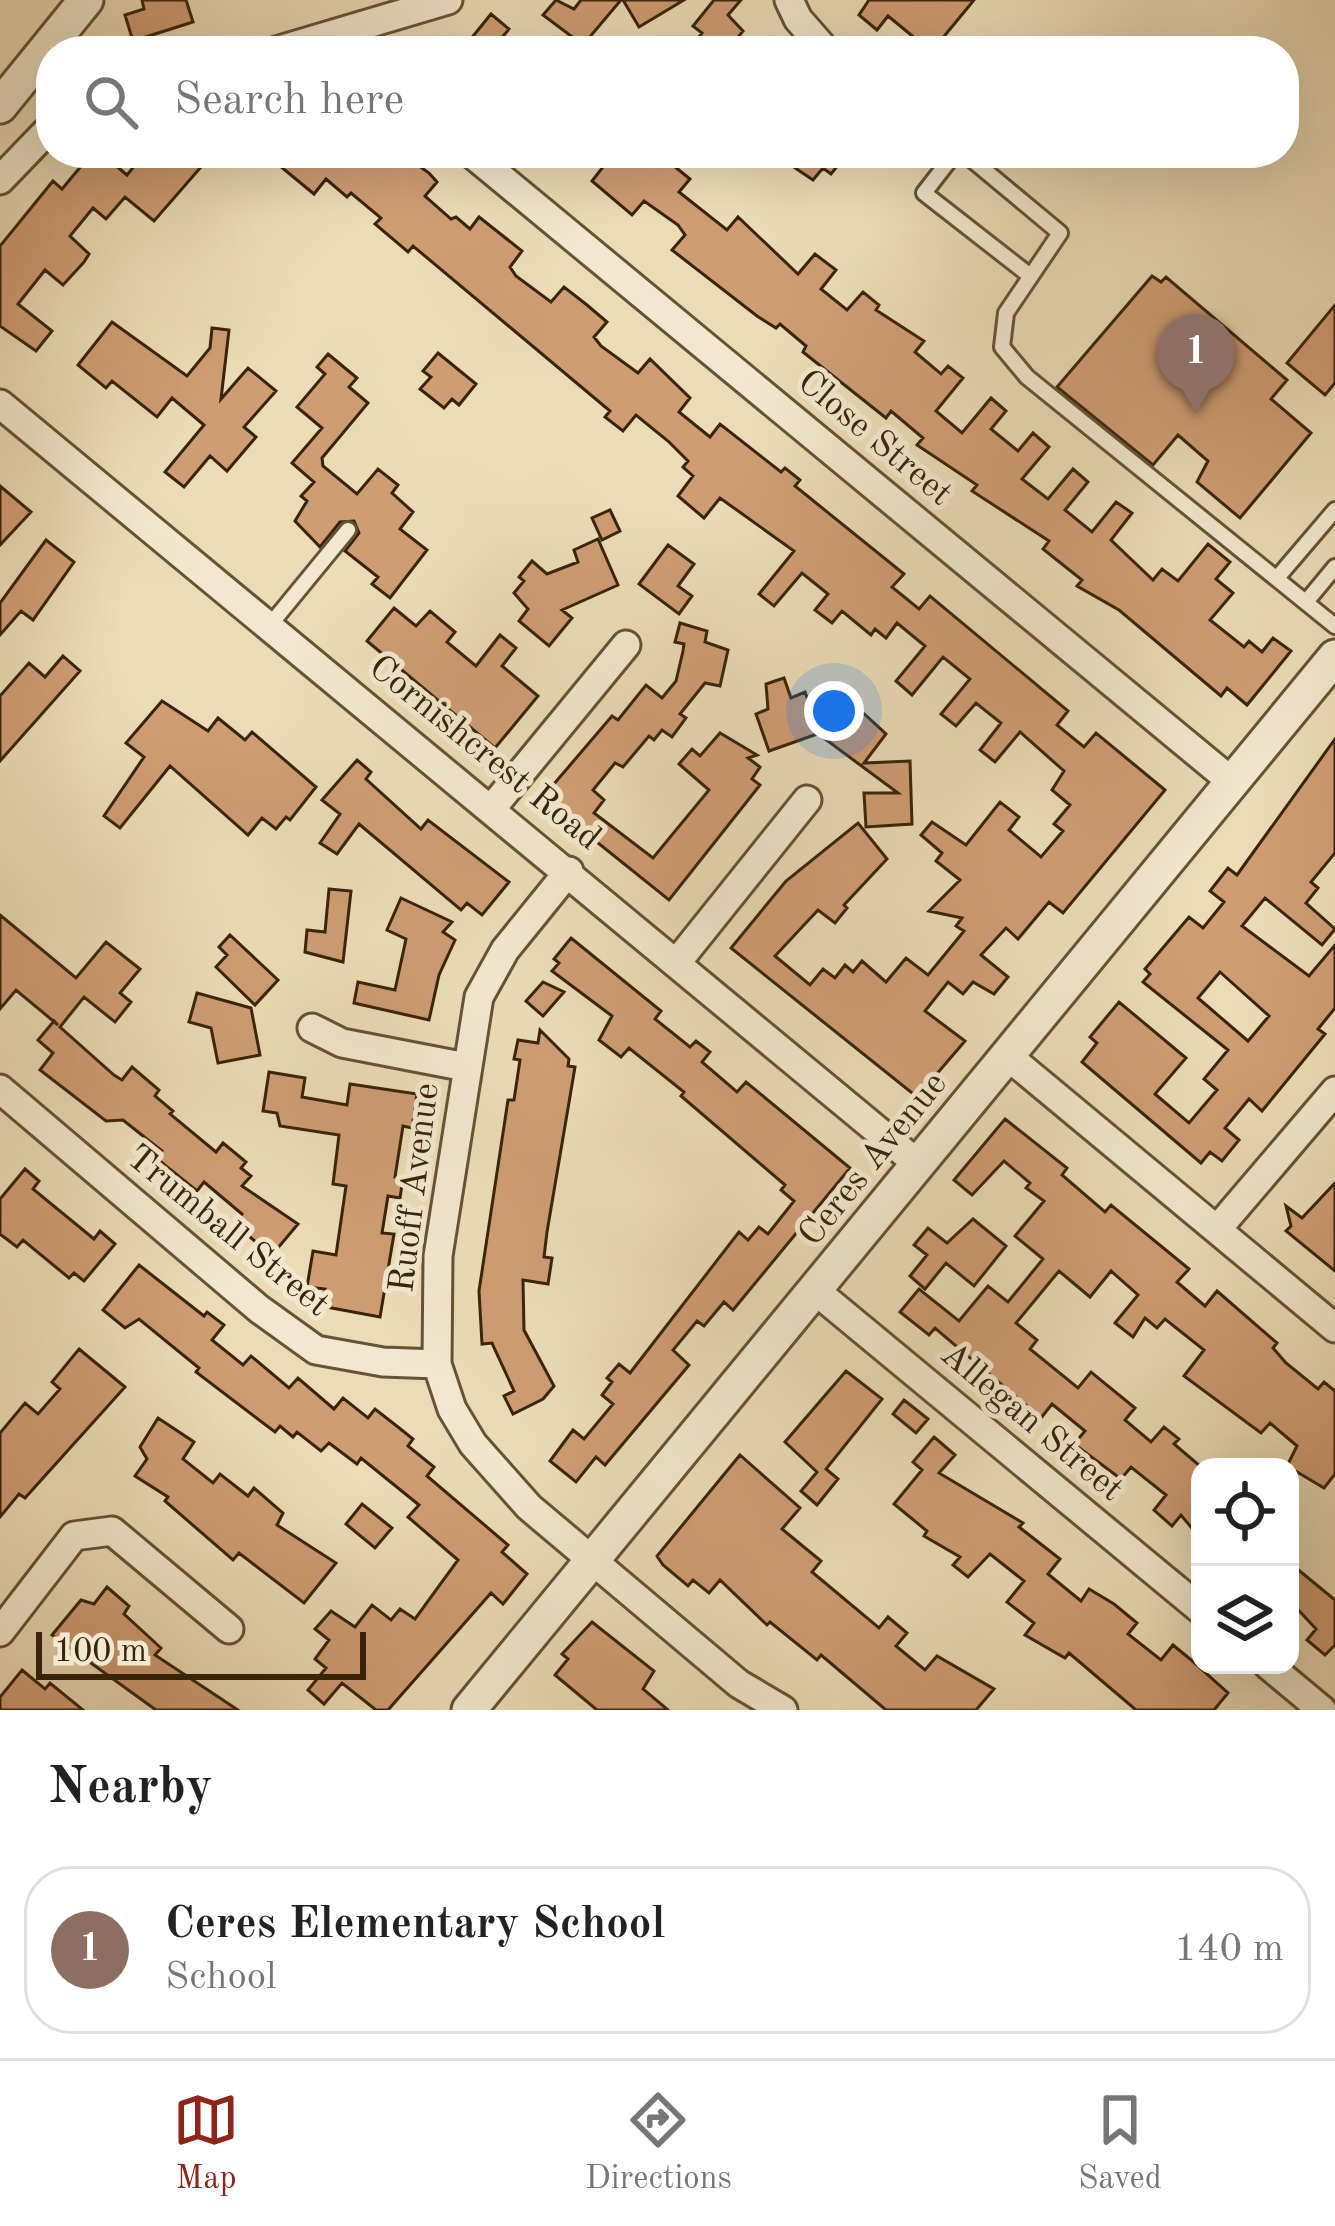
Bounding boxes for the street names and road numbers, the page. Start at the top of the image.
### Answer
street label: Close Street [790,364,958,514]
street label: Cornishcrest Road [361,650,607,858]
street label: Ceres Avenue [793,1066,955,1254]
street label: Ruoff Avenue [385,1081,447,1295]
street label: Trumball Street [119,1140,335,1324]
street label: Allegan Street [933,1337,1129,1509]

